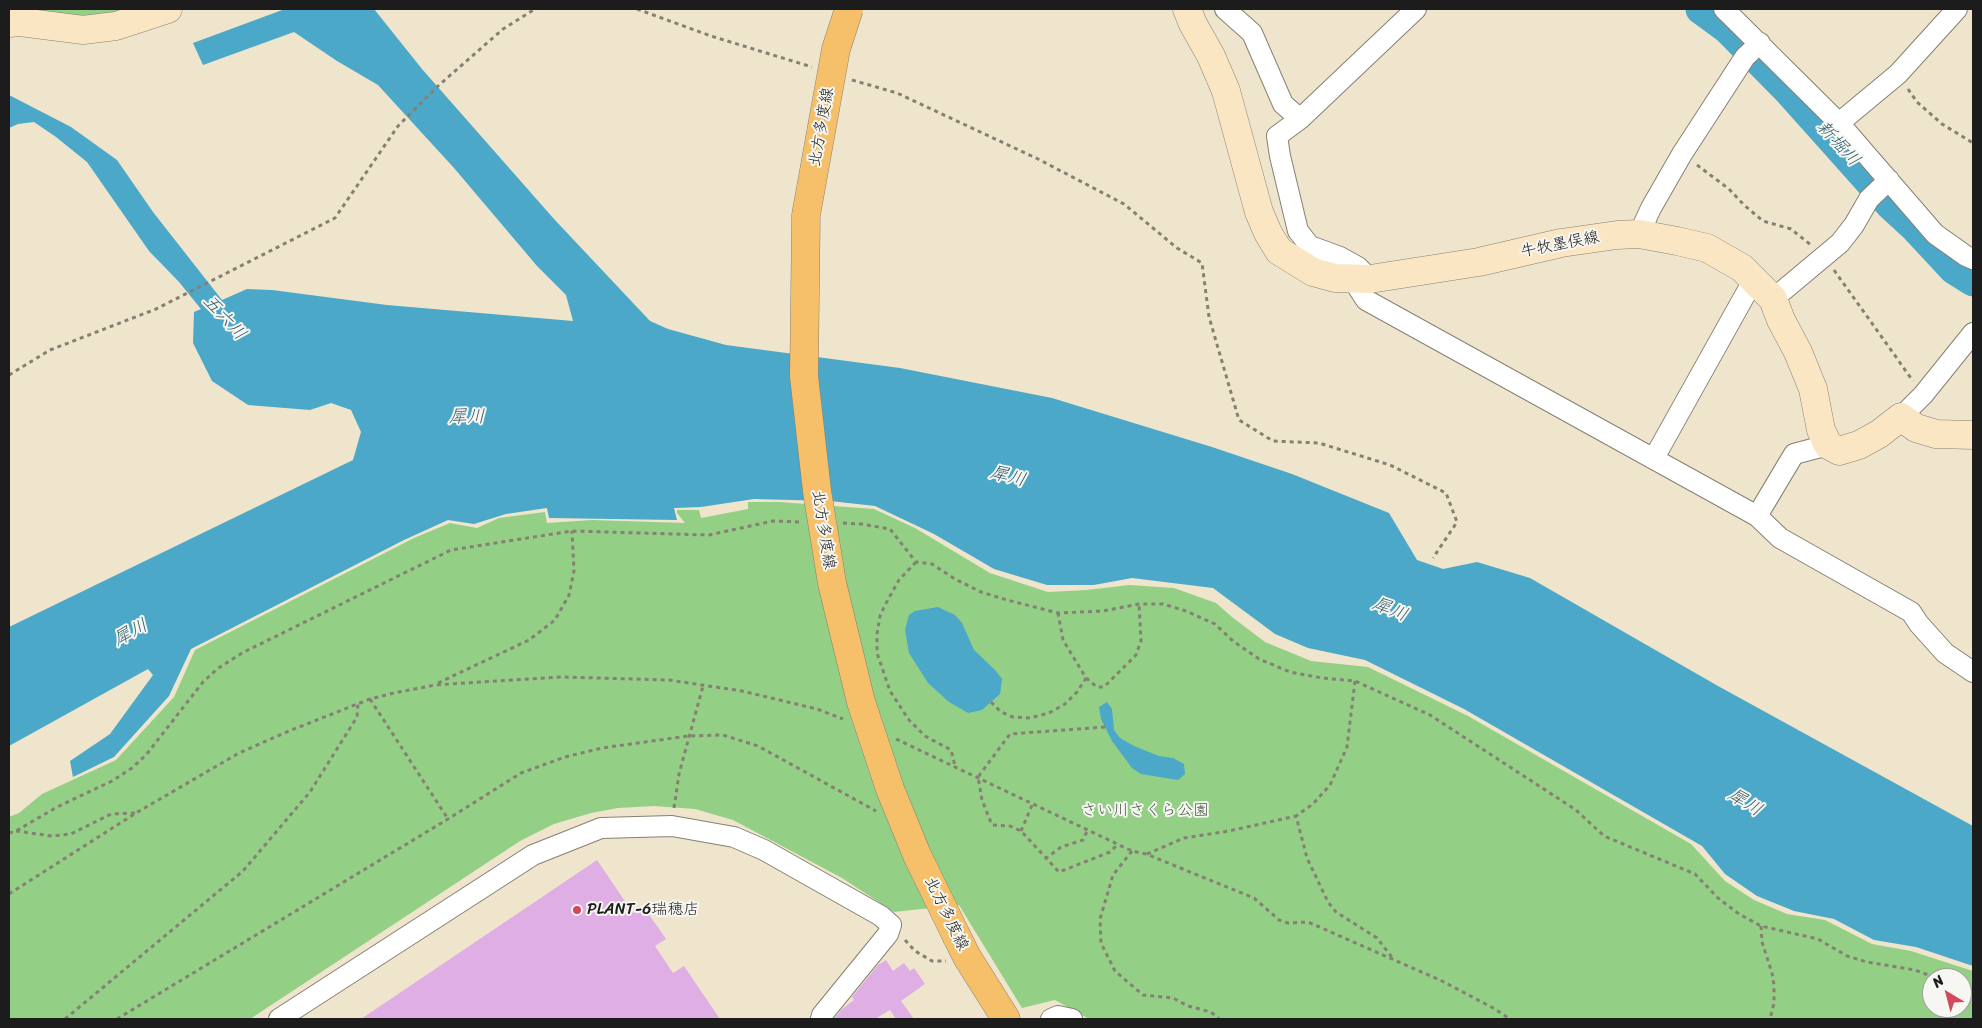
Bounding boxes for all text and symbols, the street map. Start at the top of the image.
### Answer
street label: 北方多度線 [806,86,838,168]
water label: 新堀川 [1812,117,1864,171]
street label: 牛牧墨俣線 [1519,228,1601,262]
water label: 五六川 [198,291,250,345]
water label: 犀川 [449,406,485,428]
water label: 犀川 [988,462,1028,492]
street label: 北方多度線 [807,489,839,571]
water label: 犀川 [1369,593,1411,627]
water label: 犀川 [110,615,152,651]
water label: 犀川 [1724,784,1766,822]
park label: さい川さくら公園 [1081,801,1209,821]
street label: 北方多度線 [920,874,972,954]
place label: PLANT-6瑞穂店 [587,900,699,920]
marker: PLANT-6瑞穂店 [571,904,583,916]
north arrow [1922,968,1972,1018]
text: N [1927,969,1950,994]

